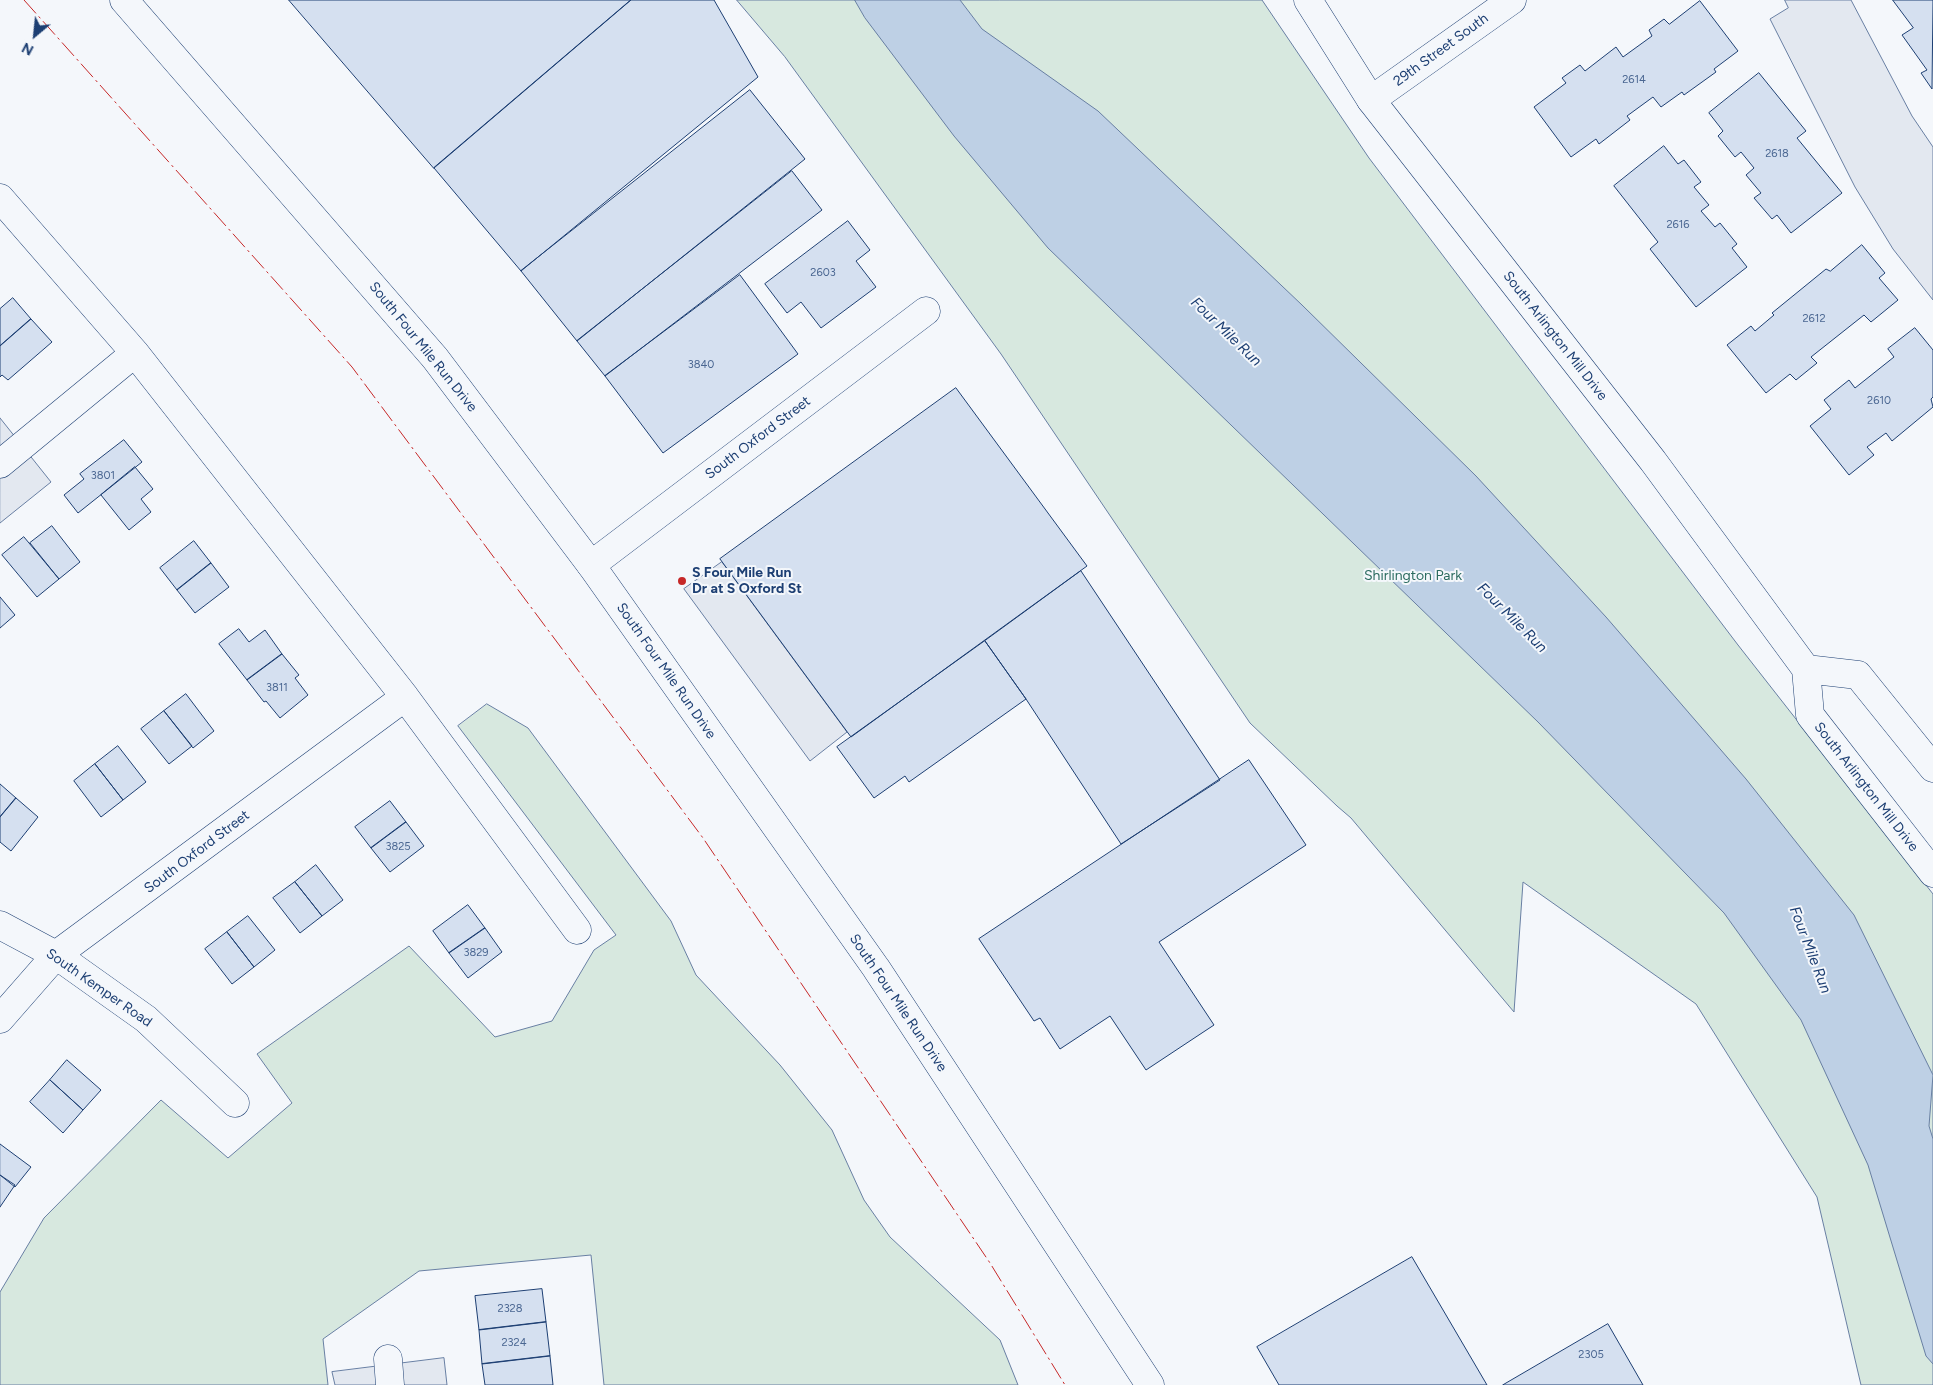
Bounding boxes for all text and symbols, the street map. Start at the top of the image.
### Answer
north arrow [10,10,60,60]
street label: 29th Street South [1391,10,1491,90]
text: N [19,39,37,59]
house number: 2614 [1622,73,1646,87]
house number: 2618 [1765,147,1789,161]
house number: 2616 [1666,218,1690,232]
house number: 2603 [810,266,836,280]
street label: South Arlington Mill Drive [1499,268,1611,404]
street label: South Four Mile Run Drive [365,279,481,415]
water label: Four Mile Run [1187,294,1265,370]
house number: 2612 [1802,312,1826,326]
house number: 3840 [688,358,714,372]
street label: South Oxford Street [702,393,814,483]
house number: 2610 [1867,394,1891,408]
house number: 3801 [91,469,115,483]
place label: S Four Mile Run Dr at S Oxford St [692,565,802,598]
park label: Shirlington Park [1364,568,1462,584]
marker: S Four Mile Run Dr at S Oxford St [676,575,688,587]
water label: Four Mile Run [1473,579,1551,657]
street label: South Four Mile Run Drive [613,600,719,742]
house number: 3811 [266,681,288,695]
street label: South Arlington Mill Drive [1810,719,1922,855]
street label: South Oxford Street [141,807,253,897]
house number: 3825 [385,840,411,854]
water label: Four Mile Run [1785,904,1835,996]
street label: South Four Mile Run Drive [846,931,950,1075]
street label: South Kemper Road [43,945,155,1031]
house number: 3829 [463,946,489,960]
house number: 2328 [497,1302,523,1316]
house number: 2324 [501,1336,527,1350]
house number: 2305 [1578,1348,1604,1362]

